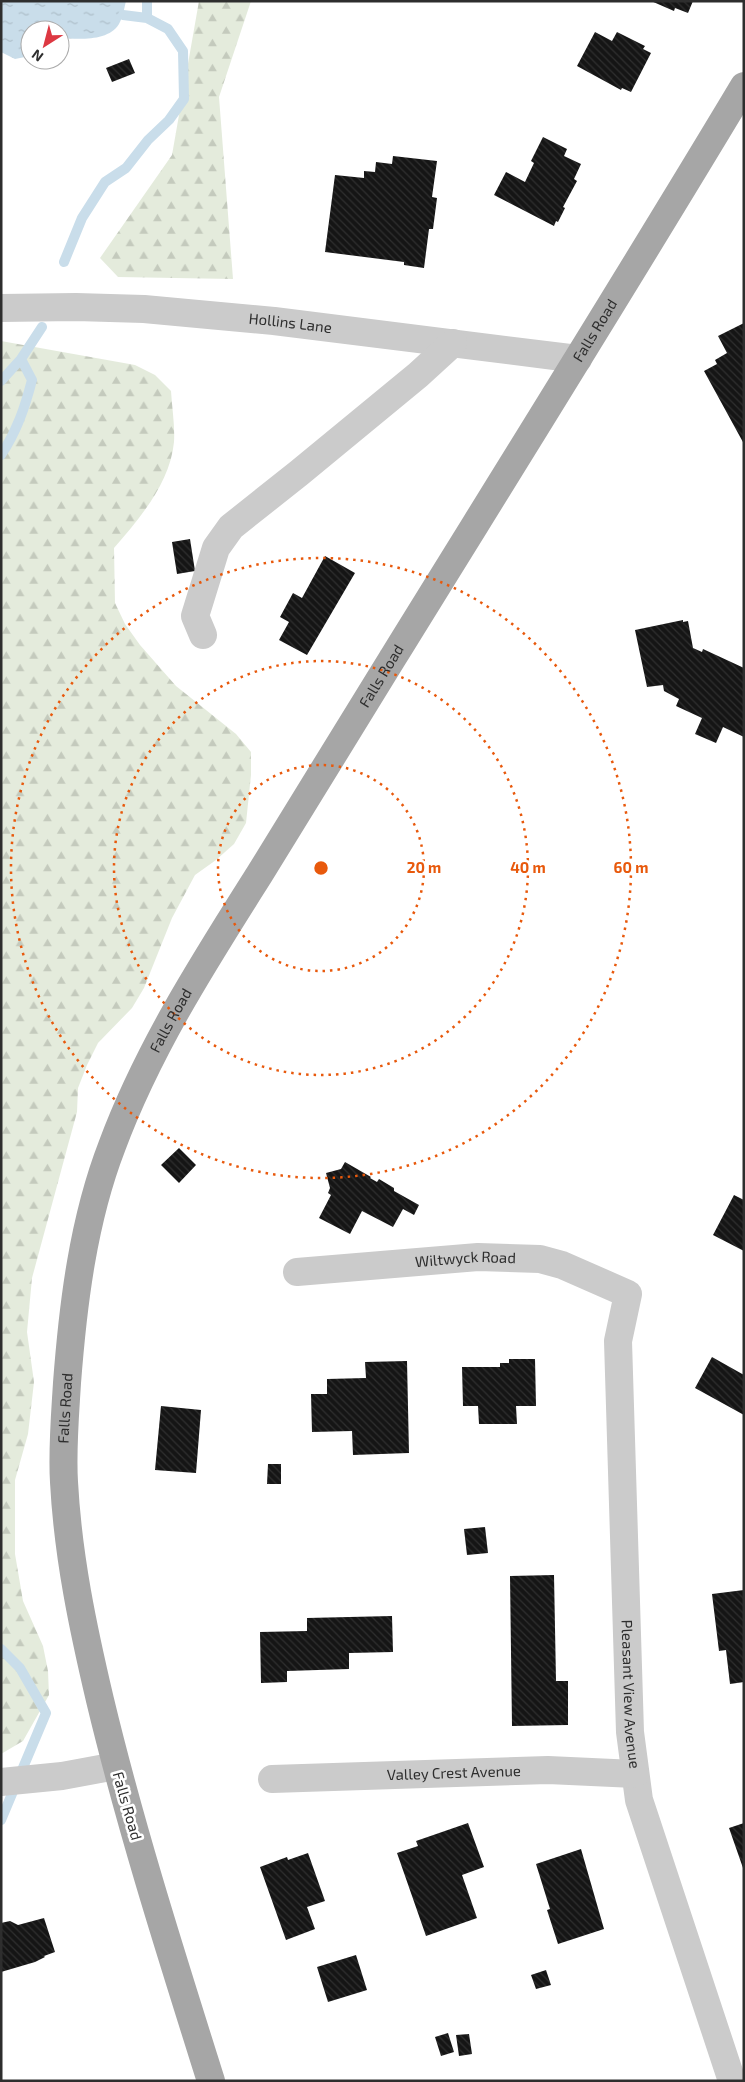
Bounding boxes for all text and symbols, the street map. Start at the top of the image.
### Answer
north arrow [20,20,70,70]
text: N [28,46,46,66]
street label: Falls Road [568,295,620,365]
street label: Hollins Lane [248,309,333,336]
street label: Falls Road [355,641,407,710]
text: 20 m [407,858,441,876]
text: 40 m [510,858,546,876]
text: 60 m [614,858,648,876]
centre of rings [312,859,330,877]
street label: Falls Road [145,985,195,1055]
street label: Wiltwyck Road [414,1247,516,1270]
street label: Falls Road [54,1372,76,1444]
street label: Pleasant View Avenue [619,1619,645,1770]
street label: Valley Crest Avenue [387,1761,521,1783]
street label: Falls Road [110,1769,146,1842]

